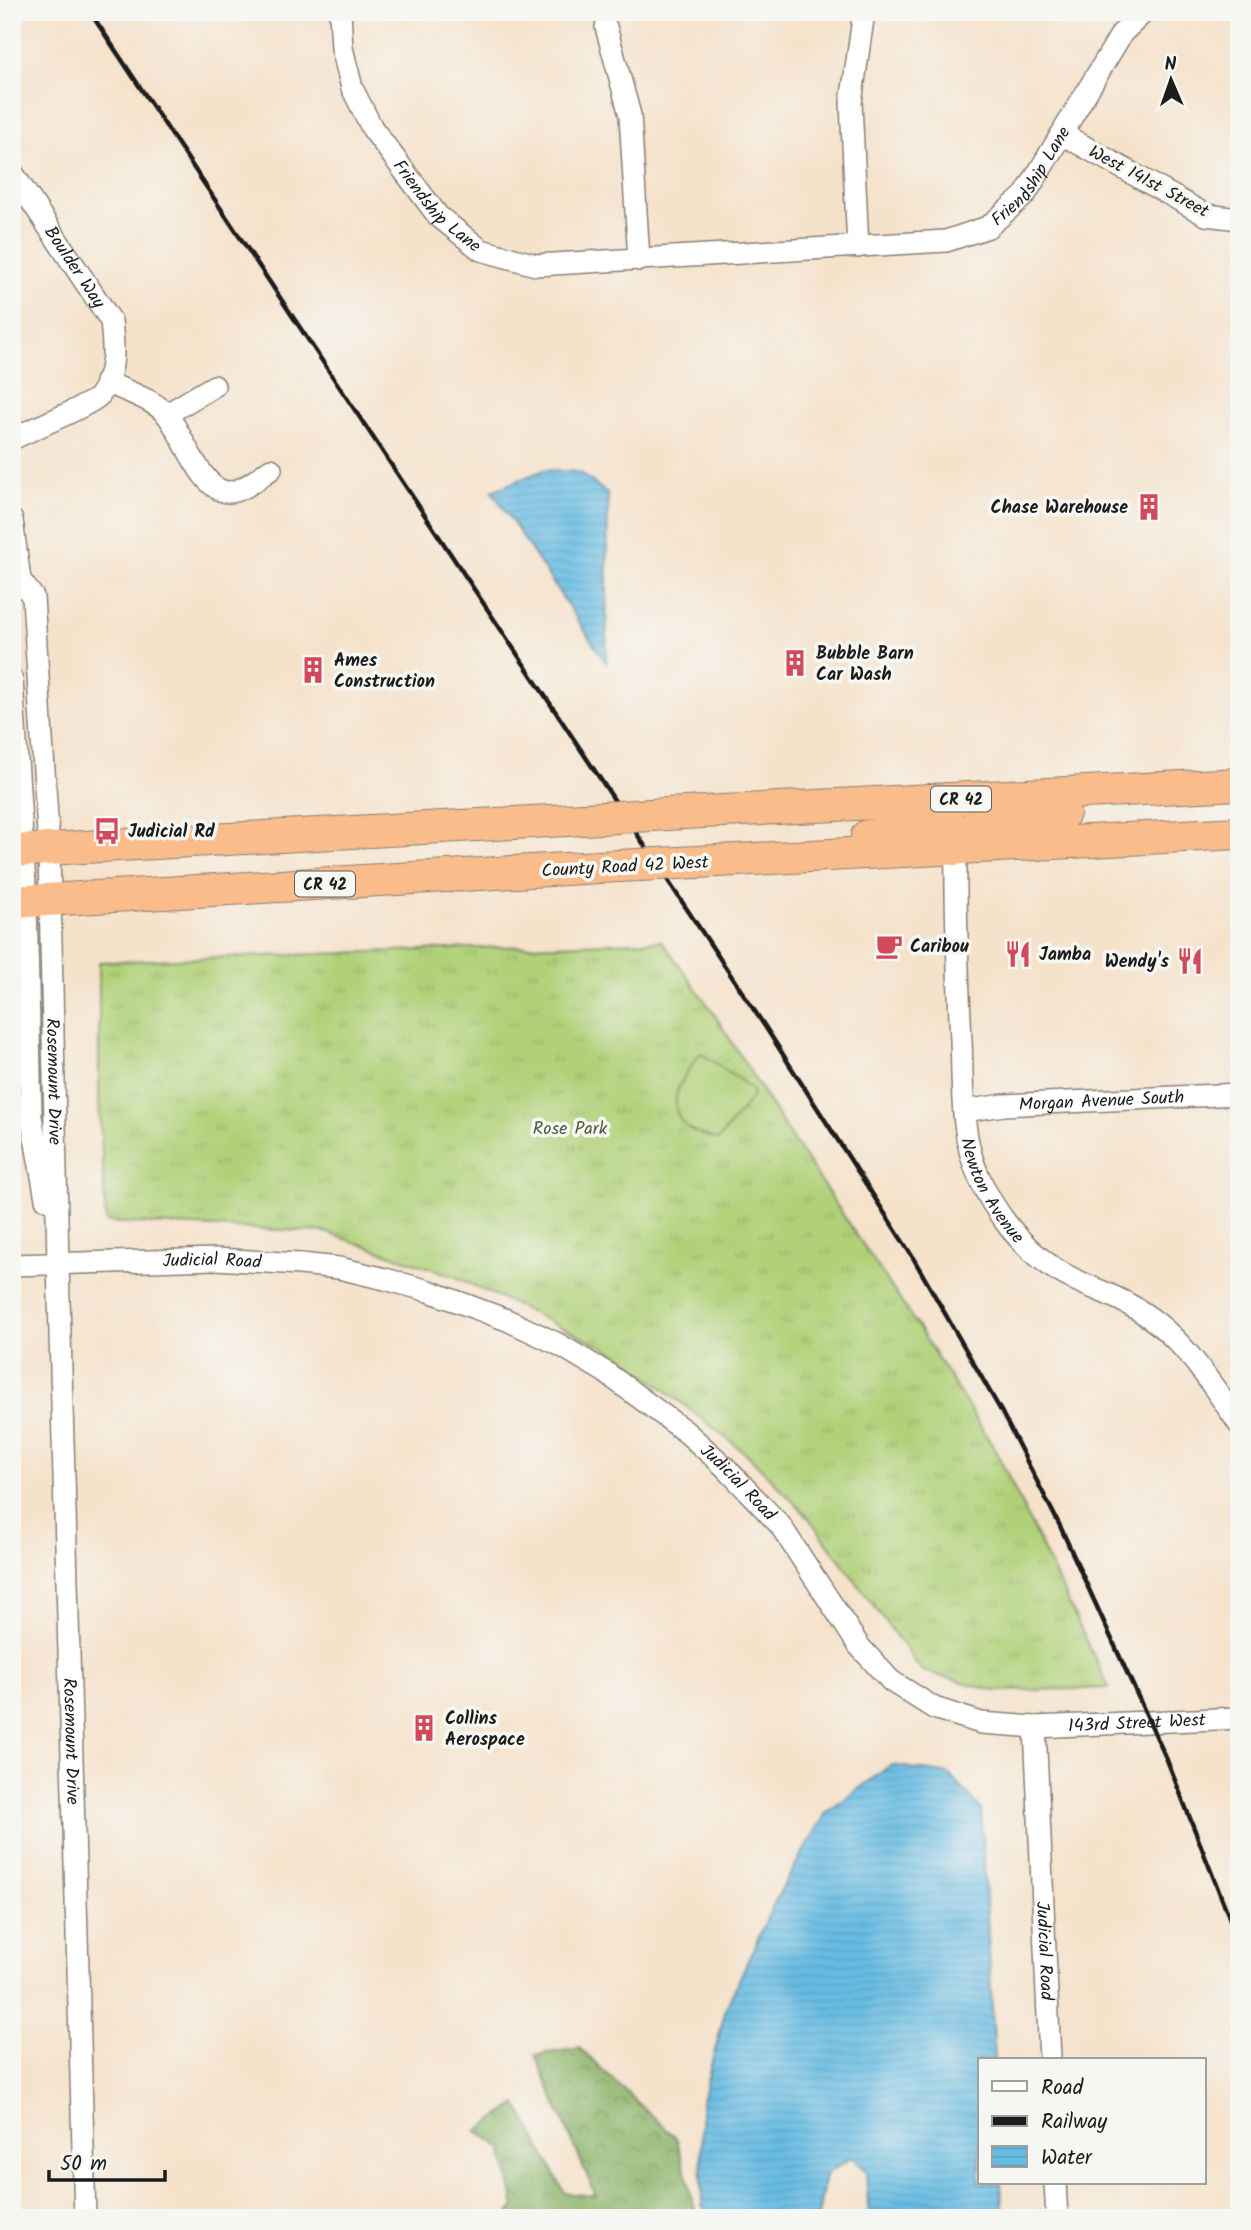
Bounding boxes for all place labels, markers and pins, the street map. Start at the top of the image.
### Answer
building icon: Chase Warehouse [1134,492,1164,522]
place label: Chase Warehouse [991,494,1128,523]
place label: Bubble Barn Car Wash [816,640,914,690]
place label: Ames Construction [334,647,435,697]
building icon: Bubble Barn Car Wash [780,648,810,678]
building icon: Ames Construction [298,655,328,685]
bus stop icon: Judicial Rd [92,816,122,846]
place label: Judicial Rd [128,818,215,847]
cafe icon: Caribou [874,931,904,961]
place label: Caribou [910,933,969,962]
restaurant icon: Jamba [1003,939,1033,969]
place label: Jamba [1039,941,1091,970]
restaurant icon: Wendy's [1175,946,1205,976]
place label: Wendy's [1105,948,1170,977]
place label: Collins Aerospace [445,1705,525,1755]
building icon: Collins Aerospace [409,1713,439,1743]

